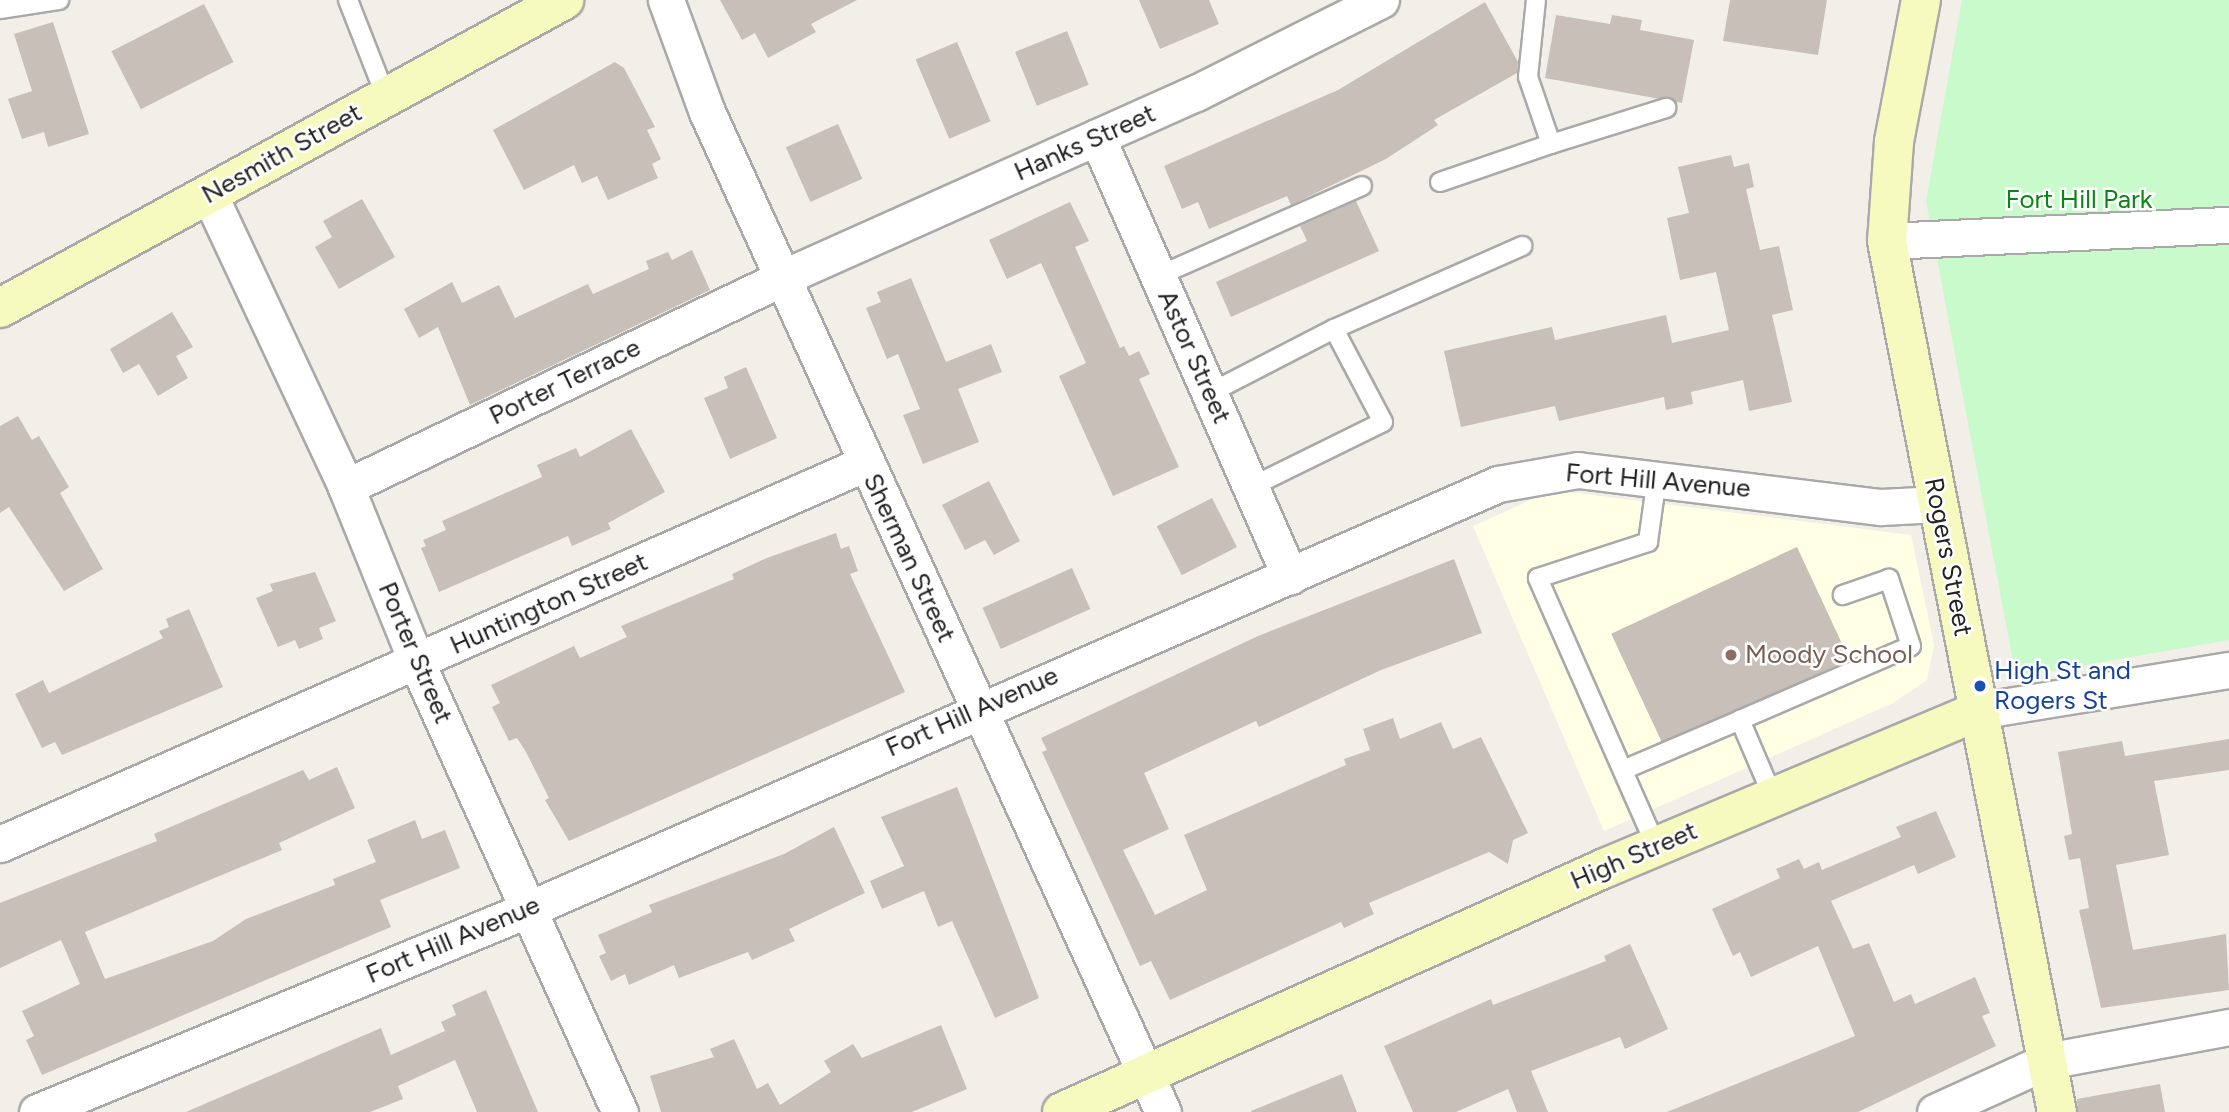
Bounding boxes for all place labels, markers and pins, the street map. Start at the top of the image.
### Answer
place label: Moody School [1745,639,1913,671]
marker: Moody School [1723,647,1739,663]
place label: High St and Rogers St [1994,655,2131,716]
marker: High St and Rogers St [1972,678,1988,694]

